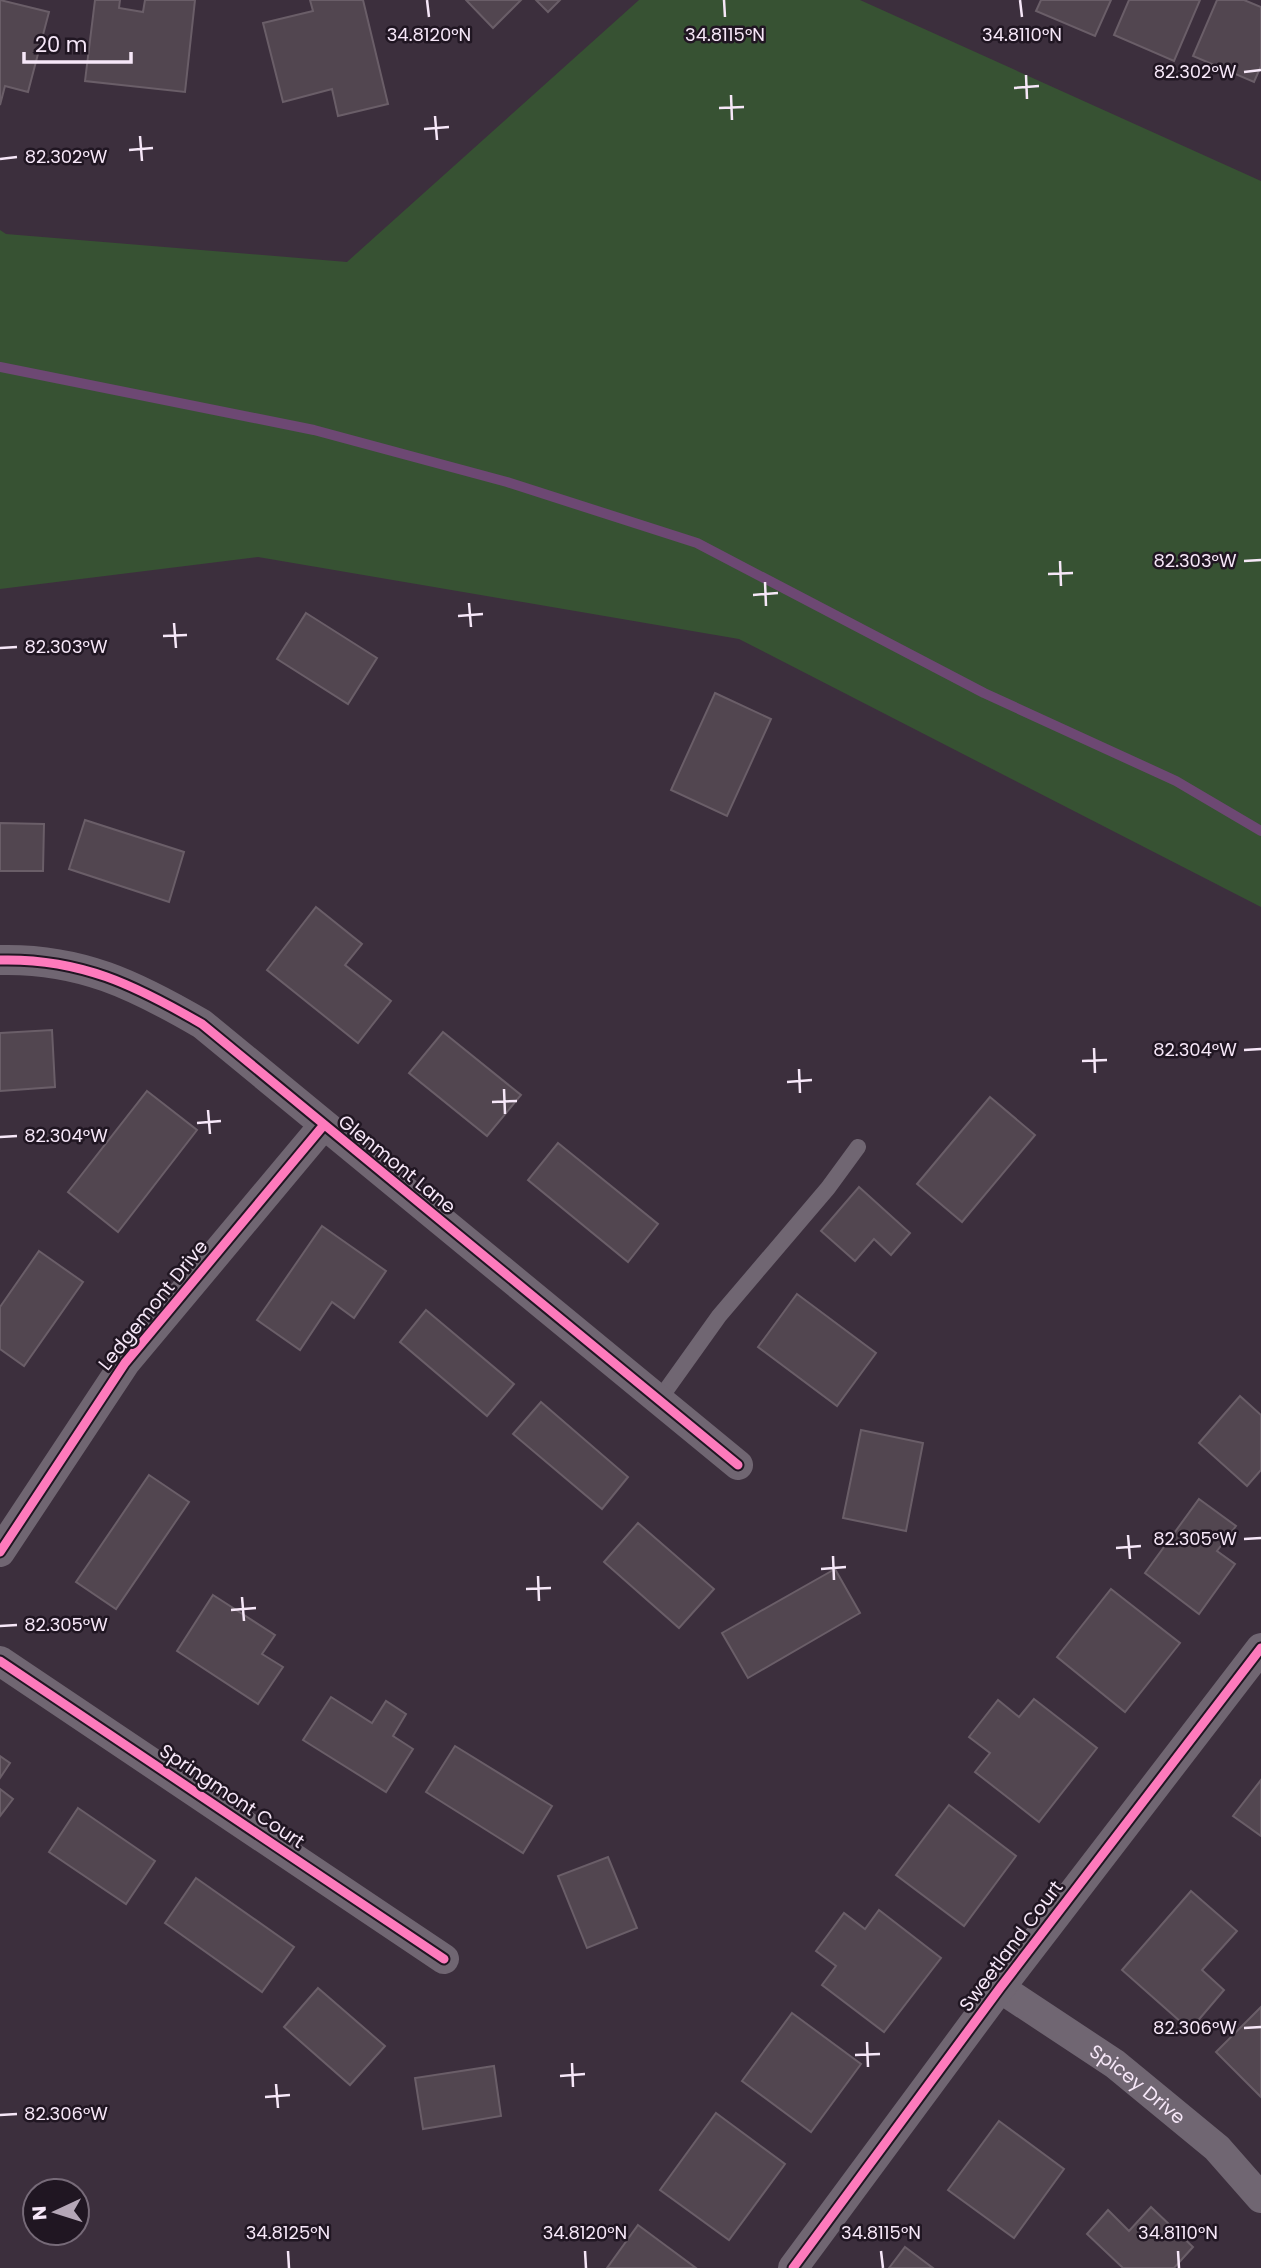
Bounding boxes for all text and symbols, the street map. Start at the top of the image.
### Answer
scale bar [24,21,131,65]
text: 34.8120°N [387,22,471,47]
text: 34.8115°N [685,22,765,47]
text: 34.8110°N [982,22,1062,47]
text: 20 m [35,30,88,59]
text: 82.302°W [1154,59,1237,84]
text: 82.302°W [25,144,108,169]
text: 82.303°W [1154,548,1237,573]
text: 82.303°W [25,634,108,659]
text: 82.304°W [1153,1037,1237,1062]
street label: Glenmont Lane [332,1108,462,1220]
text: 82.304°W [24,1123,108,1148]
street label: Ledgemont Drive [92,1234,214,1376]
text: 82.305°W [1153,1526,1237,1551]
text: 82.305°W [24,1612,108,1637]
street label: Springmont Court [154,1737,310,1855]
street label: Sweetland Court [953,1875,1069,2017]
text: 82.306°W [1153,2015,1237,2040]
street label: Spicey Drive [1085,2038,1191,2130]
text: 82.306°W [24,2101,108,2126]
north arrow [21,2177,91,2247]
text: N [26,2205,54,2221]
text: 34.8125°N [246,2220,330,2245]
text: 34.8120°N [543,2220,627,2245]
text: 34.8115°N [841,2220,921,2245]
text: 34.8110°N [1138,2220,1218,2245]

